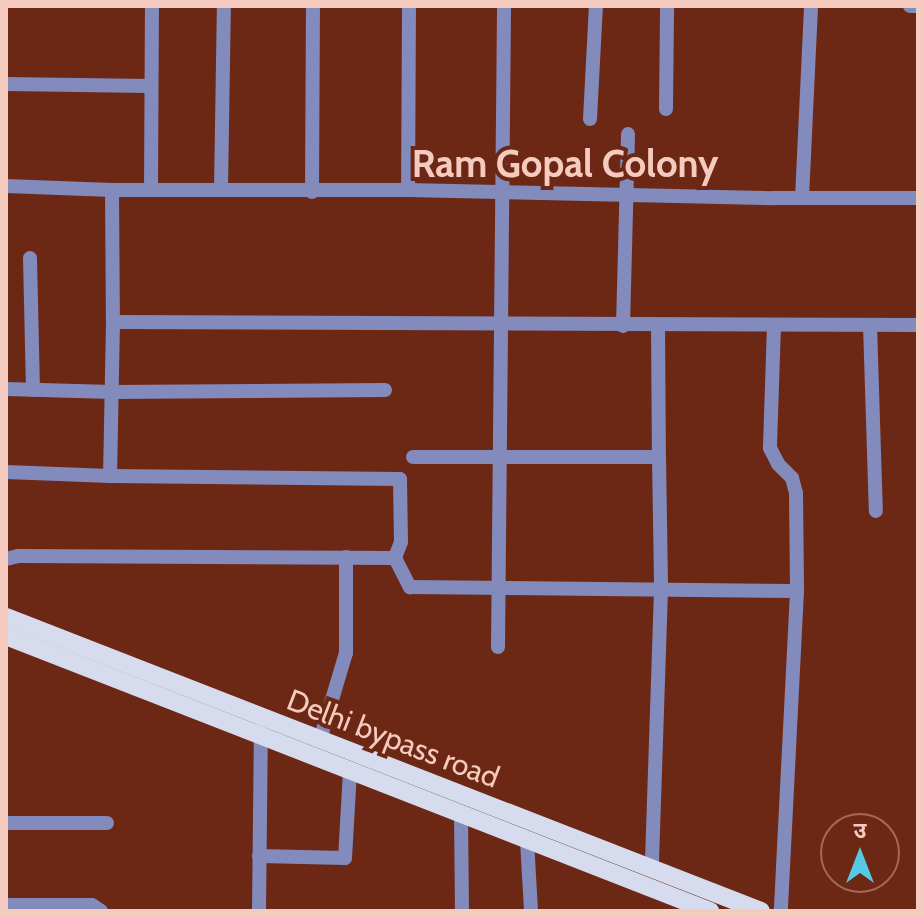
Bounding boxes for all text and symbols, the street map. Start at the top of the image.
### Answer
district label: Ram Gopal Colony [412,141,718,187]
street label: Delhi bypass road [282,682,504,796]
north arrow [820,813,900,893]
text: उ [854,817,866,844]

